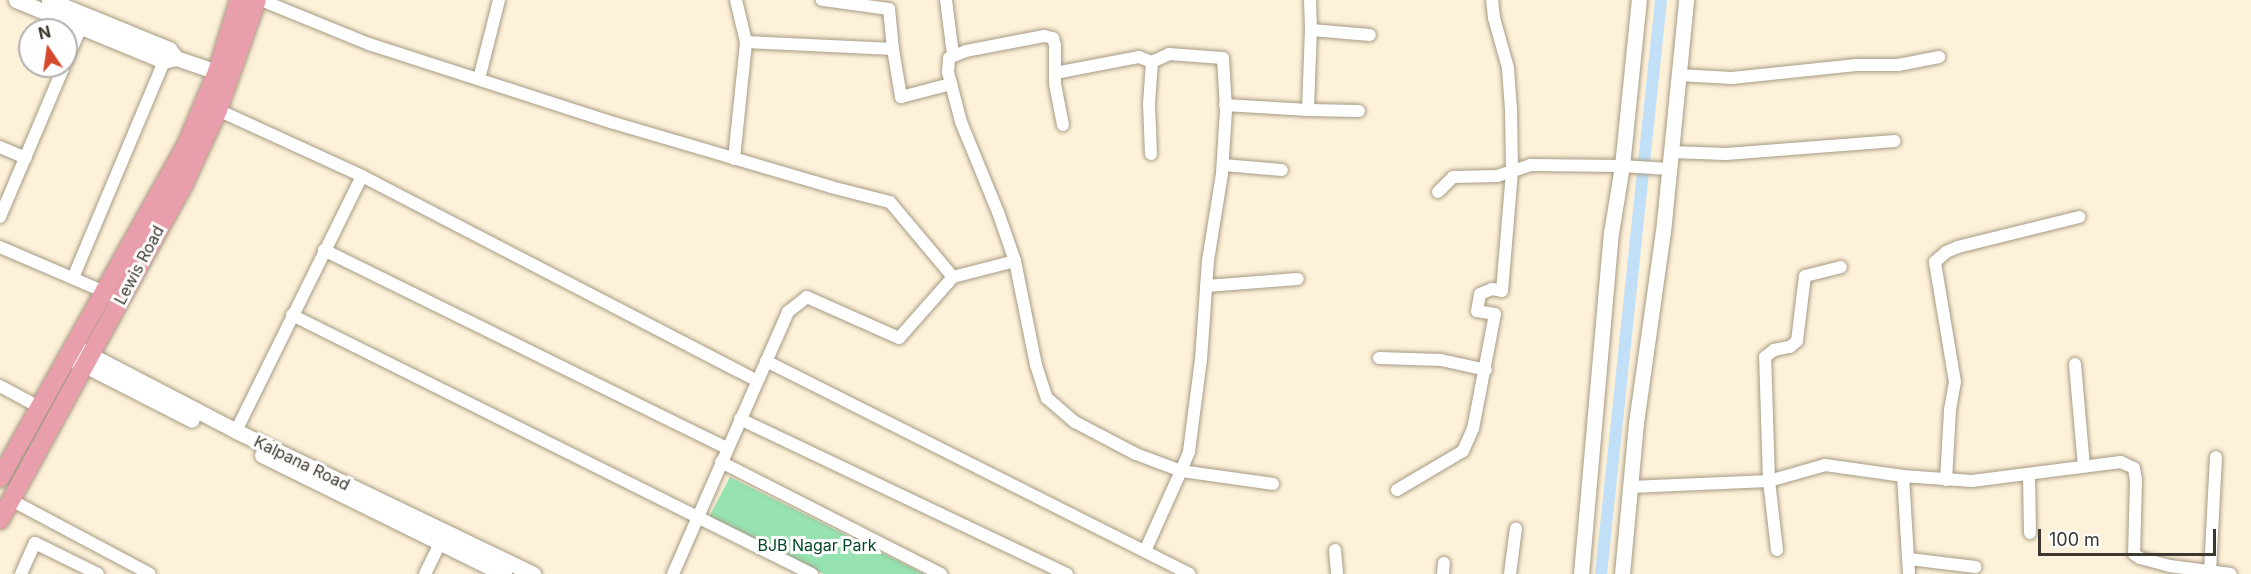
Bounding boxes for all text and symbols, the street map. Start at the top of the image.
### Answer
north arrow [18,18,78,78]
text: N [36,21,53,44]
street label: Lewis Road [110,222,168,308]
street label: Kalpana Road [251,432,353,494]
scale bar [2041,517,2220,555]
text: 100 m [2049,529,2100,550]
park label: BJB Nagar Park [757,535,877,555]

